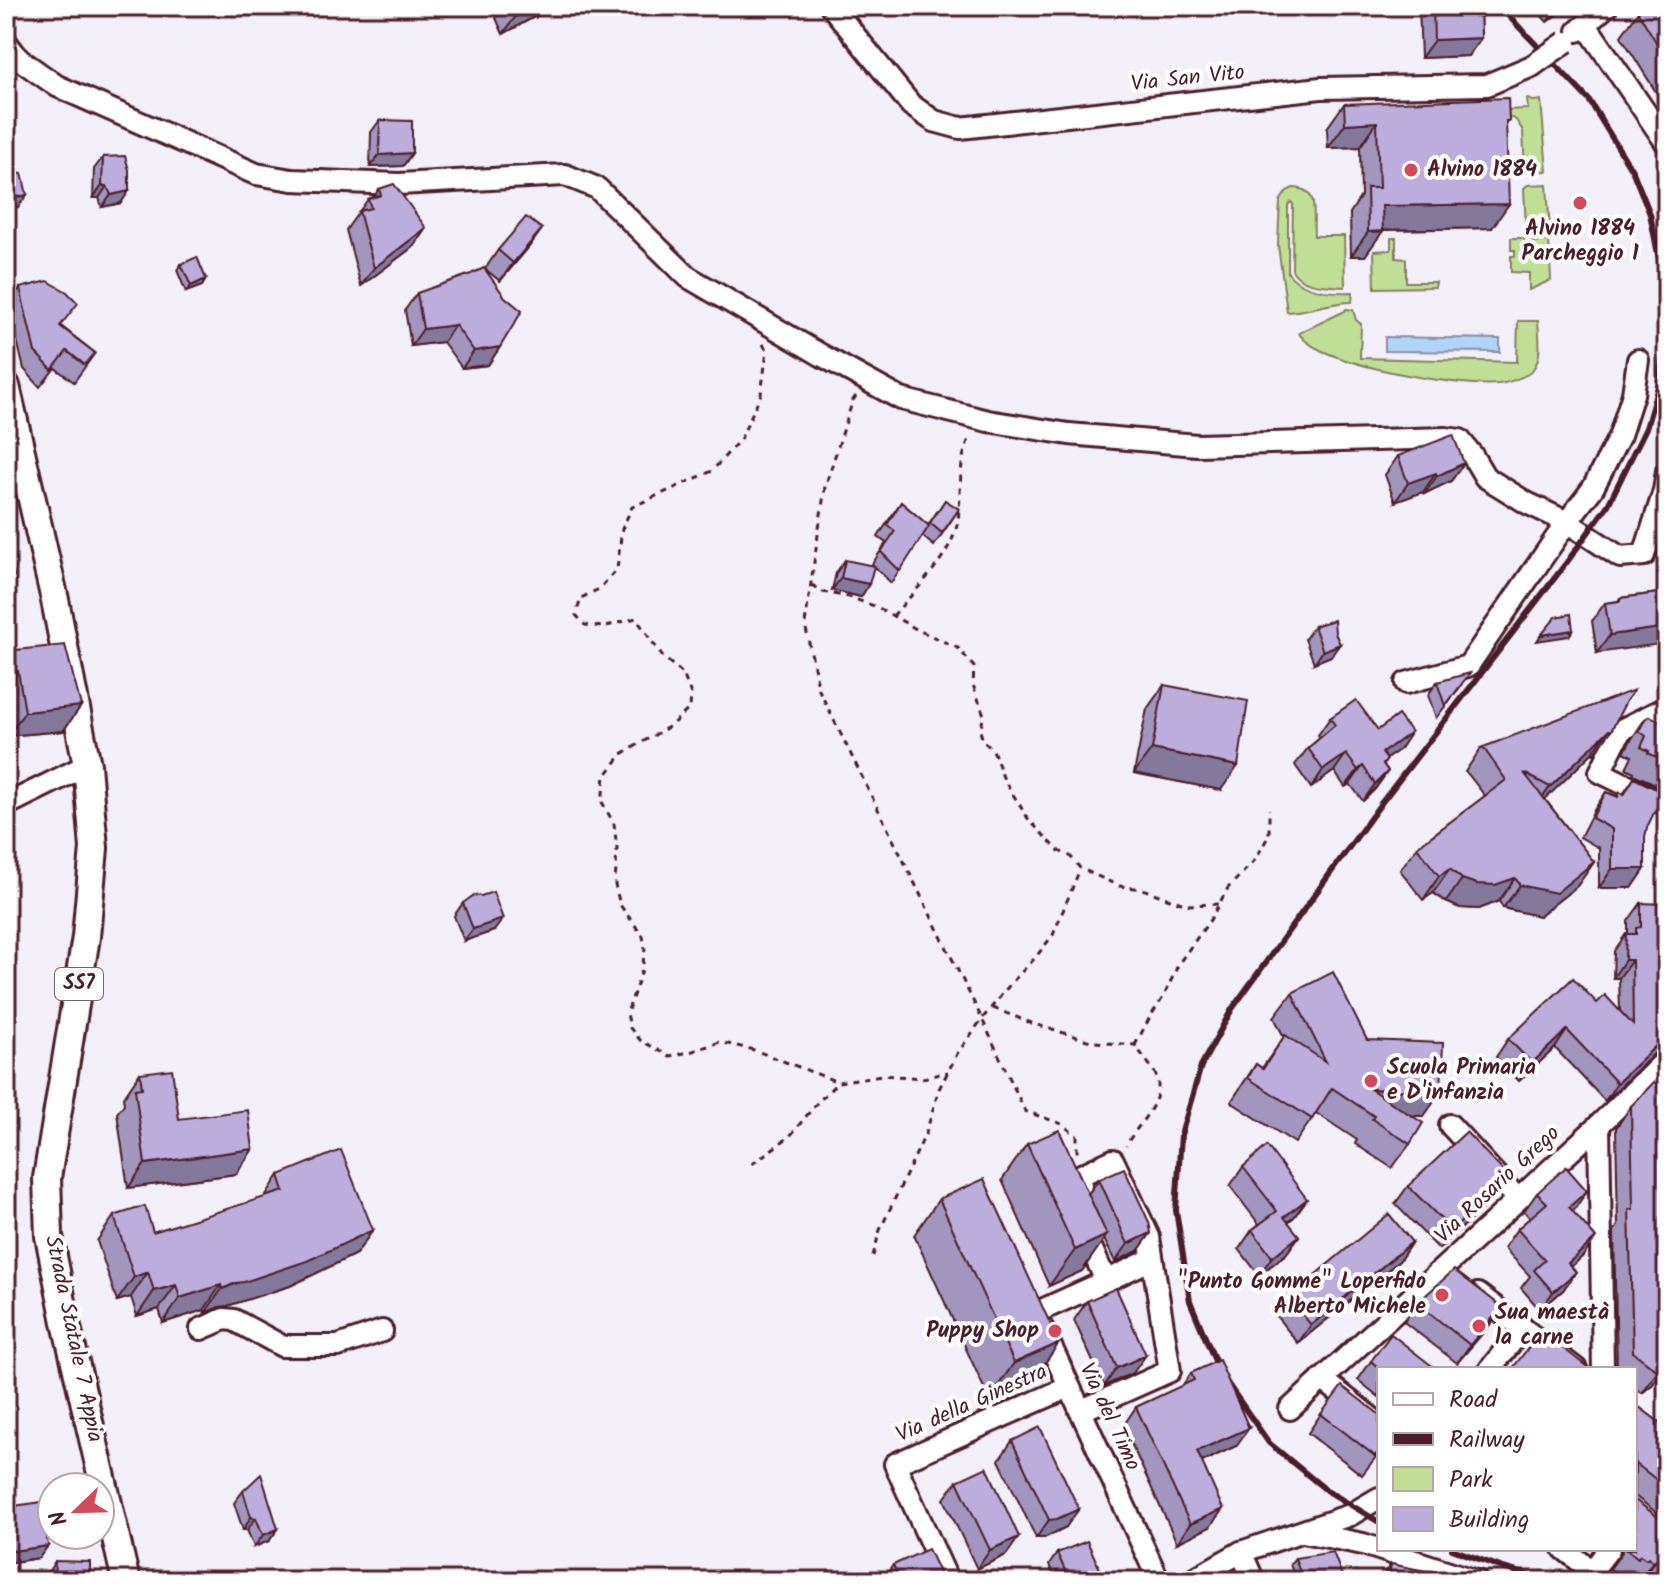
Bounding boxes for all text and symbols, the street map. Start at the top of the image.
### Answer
street label: Via San Vito [1129,56,1247,102]
place label: Alvino 1884 [1427,153,1537,188]
marker: Alvino 1884 [1402,161,1420,179]
marker: Alvino 1884 Parcheggio 1 [1571,194,1589,212]
place label: Alvino 1884 Parcheggio 1 [1521,212,1639,272]
road number: SS7 [55,968,103,1000]
place label: Scuola Primaria e D'infanzia [1387,1051,1536,1111]
marker: Scuola Primaria e D'infanzia [1362,1072,1380,1090]
street label: Via Rosario Grego [1427,1117,1569,1253]
street label: Strada Statale 7 Appia [34,1233,112,1445]
place label: "Punto Gomme" Loperfido Alberto Michele [1177,1265,1426,1325]
marker: "Punto Gomme" Loperfido Alberto Michele [1433,1286,1451,1304]
place label: Sua maestà la carne [1495,1296,1609,1356]
place label: Puppy Shop [926,1314,1039,1349]
marker: Sua maestà la carne [1470,1317,1488,1335]
marker: Puppy Shop [1046,1322,1064,1340]
street label: Via della Ginestra [891,1355,1053,1453]
street label: Via del Timo [1069,1357,1149,1477]
legend [1377,1367,1637,1551]
text: Road [1449,1381,1498,1420]
text: Railway [1449,1421,1525,1460]
text: Park [1449,1461,1493,1500]
north arrow [36,1471,116,1551]
text: Building [1449,1501,1529,1540]
text: N [41,1505,79,1531]

